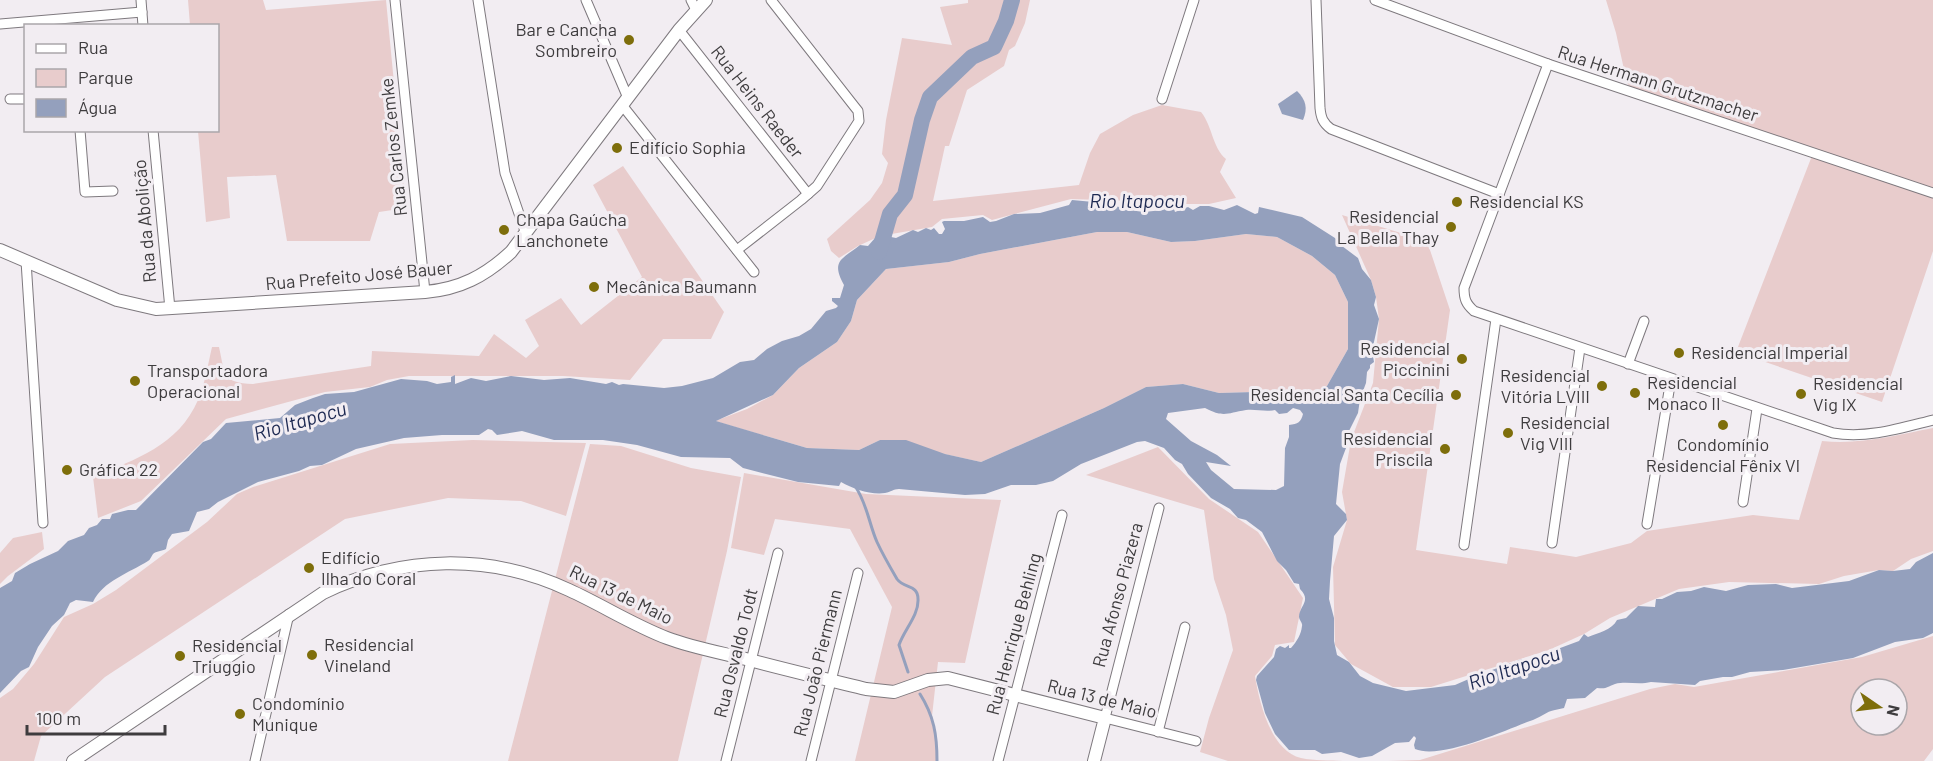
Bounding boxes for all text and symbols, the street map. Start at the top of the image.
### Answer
place label: Bar e Cancha Sombreiro [515,18,617,61]
legend [24,24,219,132]
marker: Bar e Cancha Sombreiro [622,33,636,47]
text: Rua [78,36,108,58]
street label: Rua Hermann Grutzmacher [1555,40,1762,126]
street label: Rua Heins Raeder [707,41,809,163]
text: Parque [78,66,133,88]
street label: Rua Carlos Zemke [375,77,411,217]
text: Água [78,96,117,118]
place label: Edifício Sophia [629,136,746,158]
marker: Edifício Sophia [610,141,624,155]
street label: Rua da Abolição [128,159,160,284]
water label: Rio Itapocu [1089,188,1185,212]
place label: Residencial KS [1469,190,1584,212]
marker: Residencial KS [1450,195,1464,209]
place label: Residencial La Bella Thay [1337,205,1439,248]
place label: Chapa Gaúcha Lanchonete [516,208,627,251]
marker: Residencial La Bella Thay [1444,220,1458,234]
marker: Chapa Gaúcha Lanchonete [497,223,511,237]
street label: Rua Prefeito José Bauer [264,256,454,294]
place label: Mecânica Baumann [606,275,757,297]
marker: Mecânica Baumann [587,280,601,294]
place label: Residencial Piccinini [1360,337,1450,380]
place label: Residencial Imperial [1691,341,1848,363]
marker: Residencial Imperial [1672,346,1686,360]
marker: Residencial Piccinini [1455,352,1469,366]
place label: Transportadora Operacional [147,359,268,402]
place label: Residencial Vitória LVIII [1500,364,1590,407]
place label: Residencial Monaco II [1647,371,1737,414]
place label: Residencial Vig IX [1813,372,1903,415]
marker: Transportadora Operacional [128,374,142,388]
marker: Residencial Vitória LVIII [1595,379,1609,393]
place label: Residencial Santa Cecília [1250,383,1444,405]
marker: Residencial Monaco II [1628,386,1642,400]
marker: Residencial Vig IX [1794,387,1808,401]
marker: Residencial Santa Cecília [1449,388,1463,402]
water label: Rio Itapocu [251,395,349,445]
place label: Residencial Vig VIII [1520,411,1610,454]
marker: Condomínio Residencial Fênix VI [1716,418,1730,432]
marker: Residencial Vig VIII [1501,426,1515,440]
place label: Residencial Priscila [1343,427,1433,470]
place label: Condomínio Residencial Fênix VI [1646,433,1800,476]
marker: Residencial Priscila [1438,442,1452,456]
place label: Gráfica 22 [79,458,158,480]
marker: Gráfica 22 [60,463,74,477]
street label: Rua Afonso Piazera [1087,520,1147,670]
place label: Edifício Ilha do Coral [321,546,416,589]
street label: Rua Henrique Behling [981,550,1045,717]
street label: Rua 13 de Maio [566,560,677,629]
marker: Edifício Ilha do Coral [302,561,316,575]
street label: Rua Osvaldo Todt [708,586,762,720]
street label: Rua João Piermann [788,587,846,739]
place label: Residencial Vineland [324,633,414,676]
place label: Residencial Triuggio [192,634,282,677]
water label: Rio Itapocu [1465,640,1563,694]
marker: Residencial Vineland [305,648,319,662]
marker: Residencial Triuggio [173,649,187,663]
street label: Rua 13 de Maio [1045,674,1159,722]
north arrow [1849,677,1909,737]
place label: Condomínio Munique [252,692,345,735]
scale bar [27,698,165,736]
text: N [1884,703,1905,718]
text: 100 m [36,707,81,729]
marker: Condomínio Munique [233,707,247,721]

